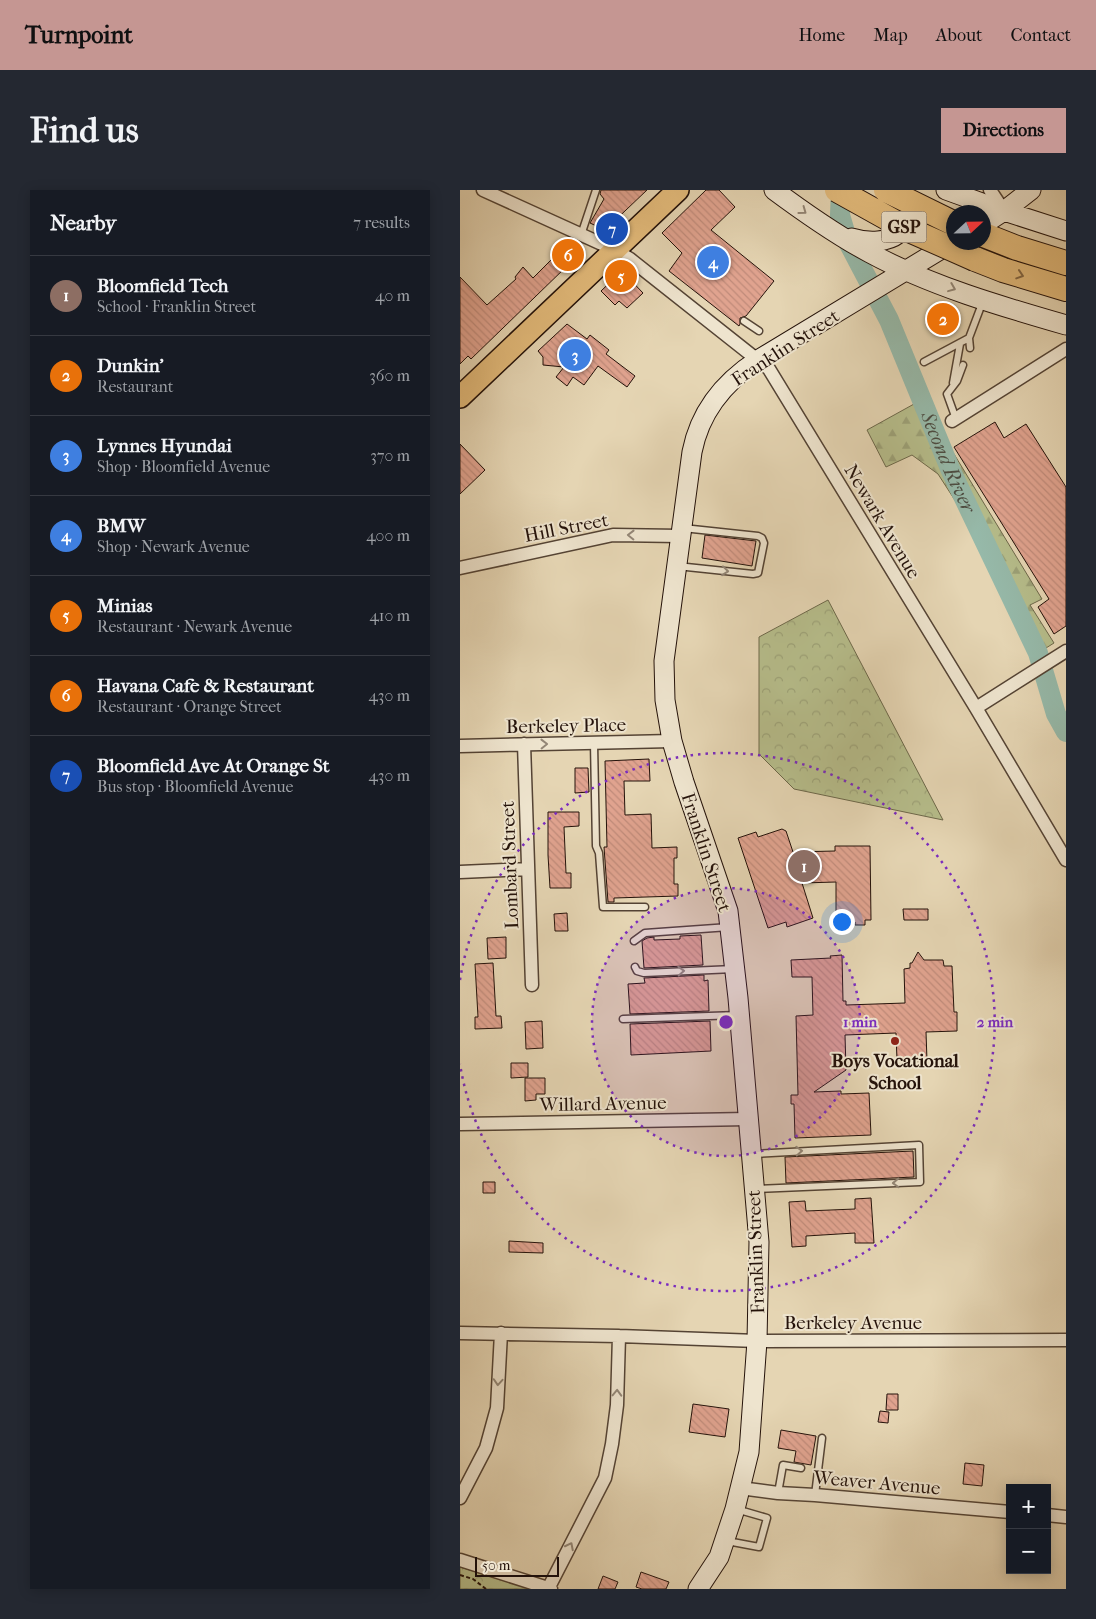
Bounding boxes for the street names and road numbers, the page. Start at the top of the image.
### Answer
road number: GSP [882,212,926,242]
street label: Franklin Street [728,305,844,391]
street label: Newark Avenue [839,461,925,583]
street label: Hill Street [522,509,610,547]
street label: Berkeley Place [506,714,626,738]
street label: Franklin Street [676,790,736,915]
street label: Lombard Street [497,800,523,929]
street label: Willard Avenue [538,1092,667,1116]
street label: Franklin Street [743,1189,769,1314]
street label: Berkeley Avenue [784,1312,922,1334]
street label: Weaver Avenue [812,1466,941,1499]

